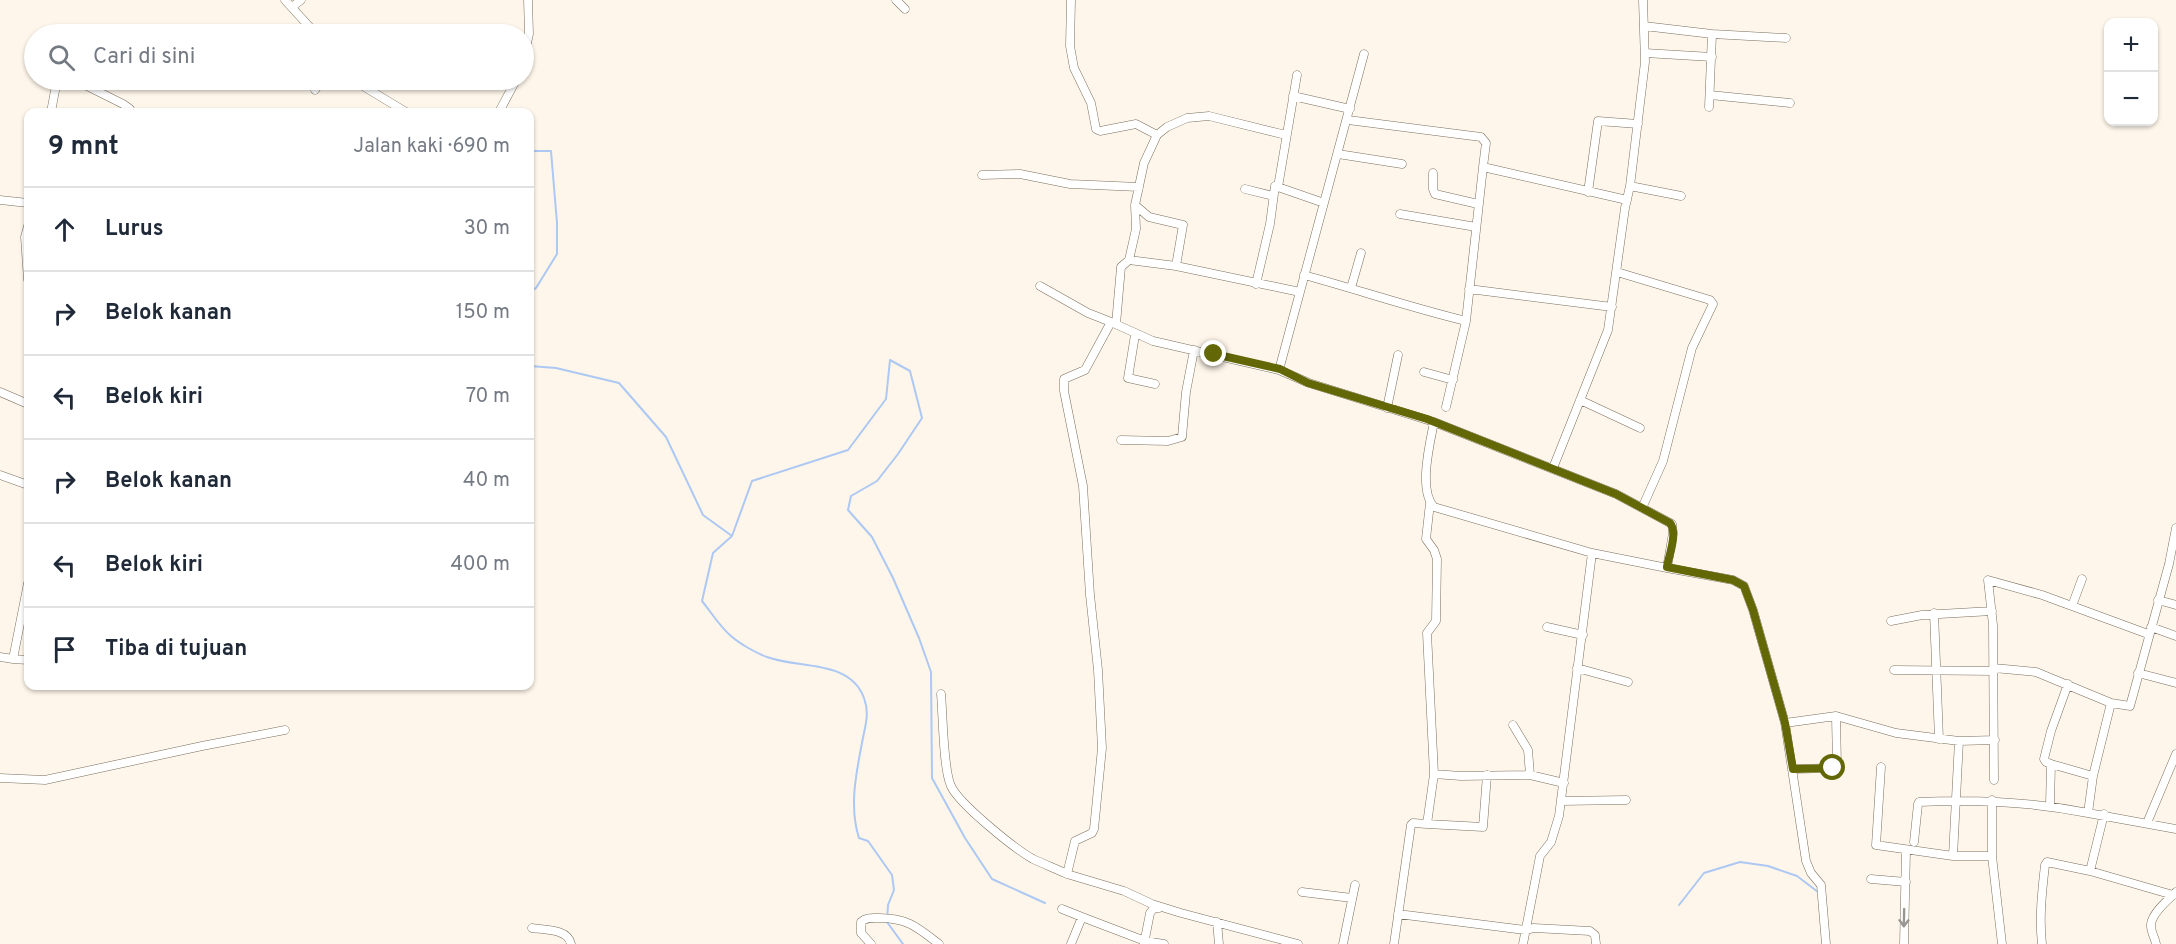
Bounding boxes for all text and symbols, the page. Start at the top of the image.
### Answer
map controls [2104,18,2158,126]
button: + [2104,18,2158,72]
search box [24,24,534,90]
icon: search [45,41,78,74]
text: Cari di sini [93,44,195,71]
button: − [2104,72,2158,126]
text: 9 mnt [48,131,119,164]
text: Jalan kaki · 690 m [353,134,510,160]
icon: ahead [48,213,81,246]
text: Lurus [105,216,164,243]
text: 30 m [464,216,510,242]
icon: right [48,297,81,330]
text: Belok kanan [105,300,232,327]
text: 150 m [456,300,510,326]
route end [1200,340,1226,366]
icon: left [48,381,81,414]
text: Belok kiri [105,384,203,411]
text: 70 m [466,384,510,410]
icon: right [48,465,81,498]
text: Belok kanan [105,468,232,495]
text: 40 m [463,468,510,494]
icon: left [48,549,81,582]
text: Belok kiri [105,552,203,579]
text: 400 m [450,552,510,578]
icon: arrive [48,633,81,666]
text: Tiba di tujuan [105,636,247,663]
route start [1819,754,1845,780]
one-way arrow [1898,907,1910,927]

